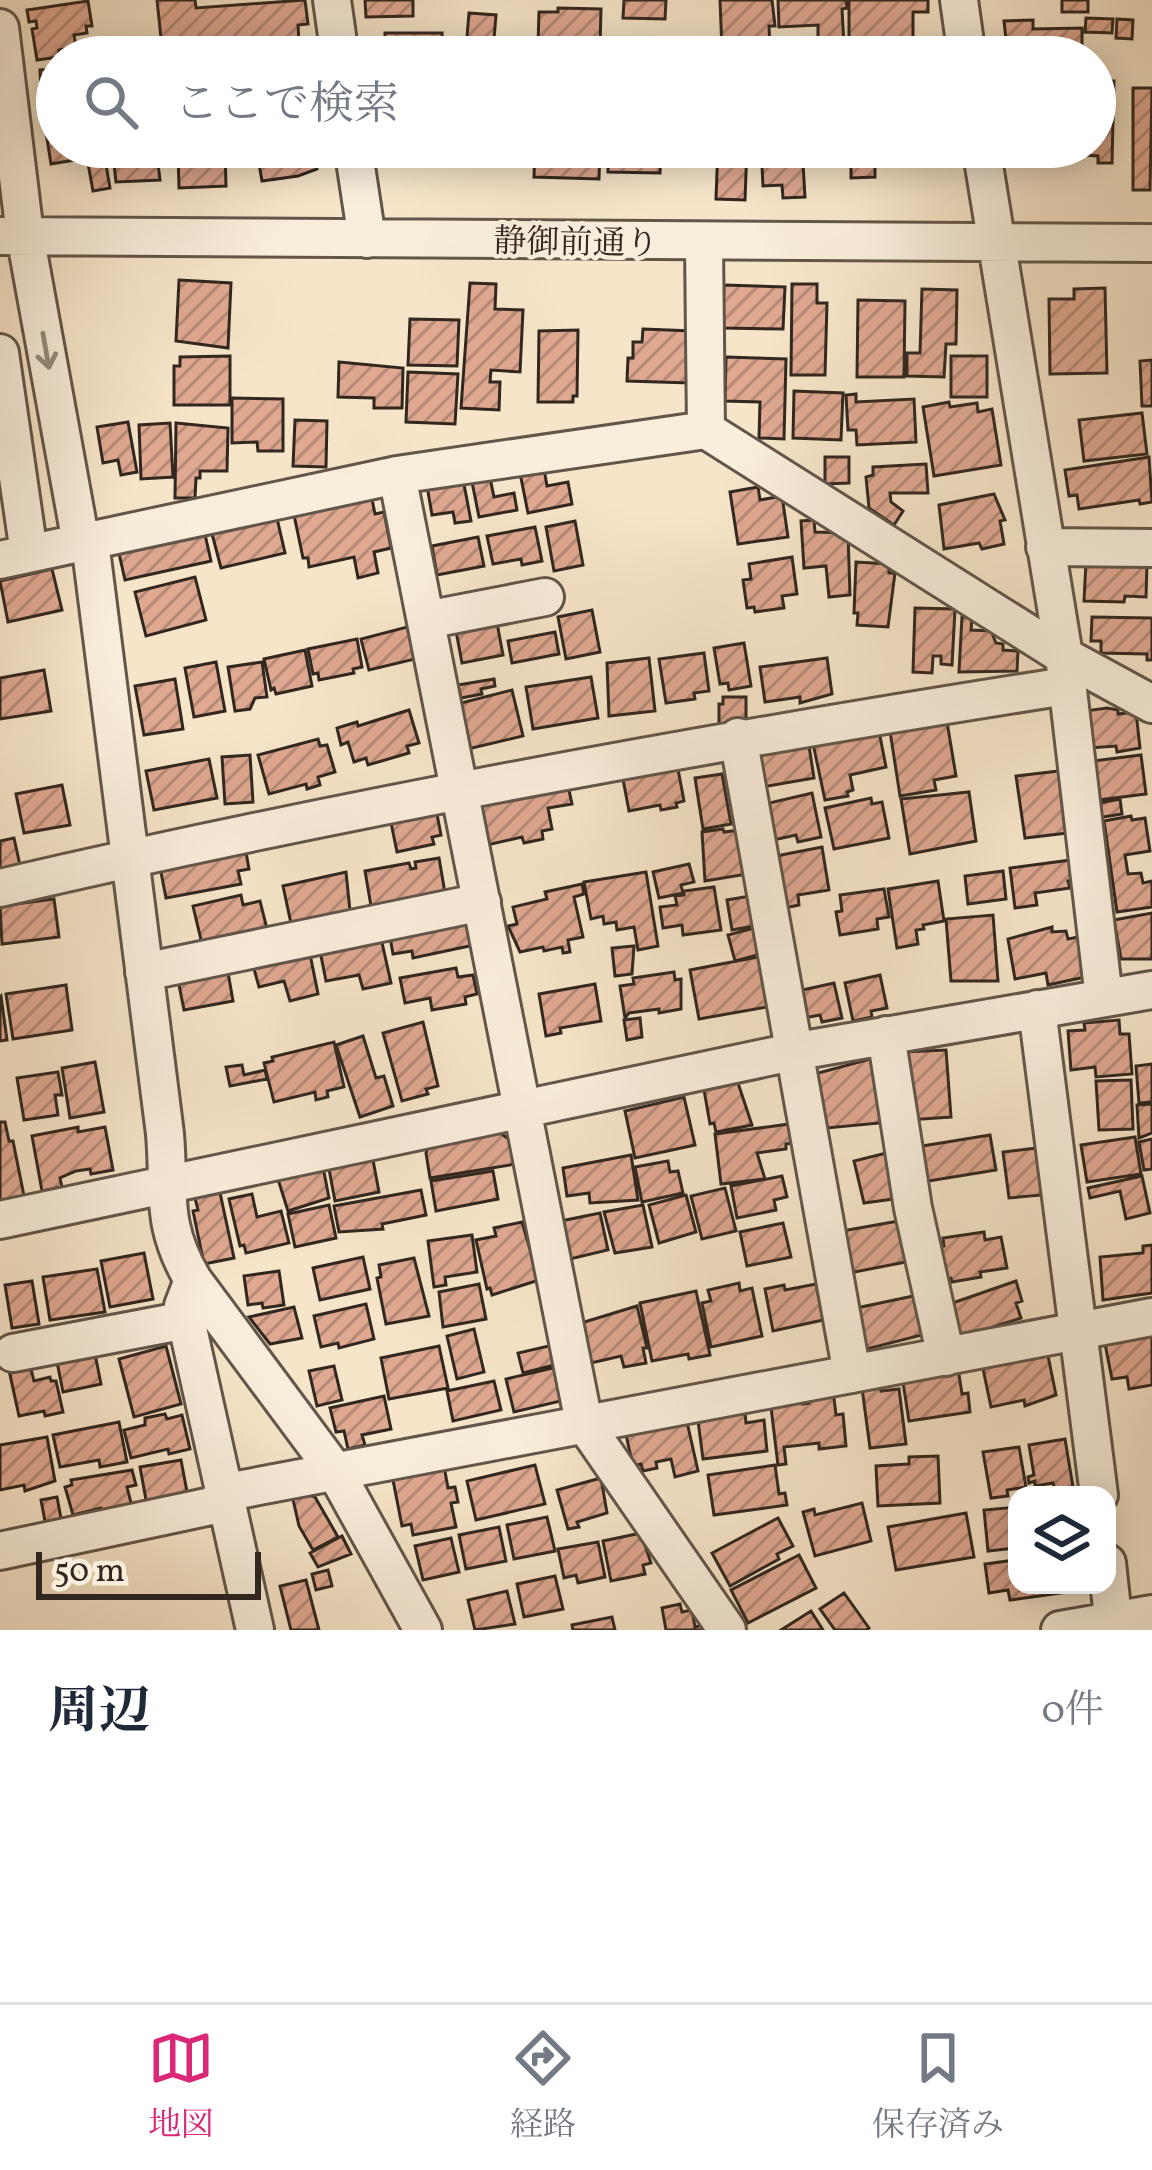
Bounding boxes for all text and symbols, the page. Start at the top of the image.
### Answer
search box [36,36,1116,168]
icon: search [78,69,144,135]
text: ここで検索 [174,75,399,138]
street label: 静御前通り [493,221,659,269]
one-way arrow [36,331,59,370]
map controls [1008,1486,1116,1594]
button: layers [1008,1486,1116,1594]
scale bar [36,1546,261,1599]
text: 50 m [54,1550,125,1596]
text: 周辺 [48,1678,150,1749]
text: 0件 [1042,1685,1104,1739]
tab: 地図 [148,2025,214,2150]
tab: 経路 [510,2025,576,2150]
tab: 保存済み [872,2025,1004,2150]

